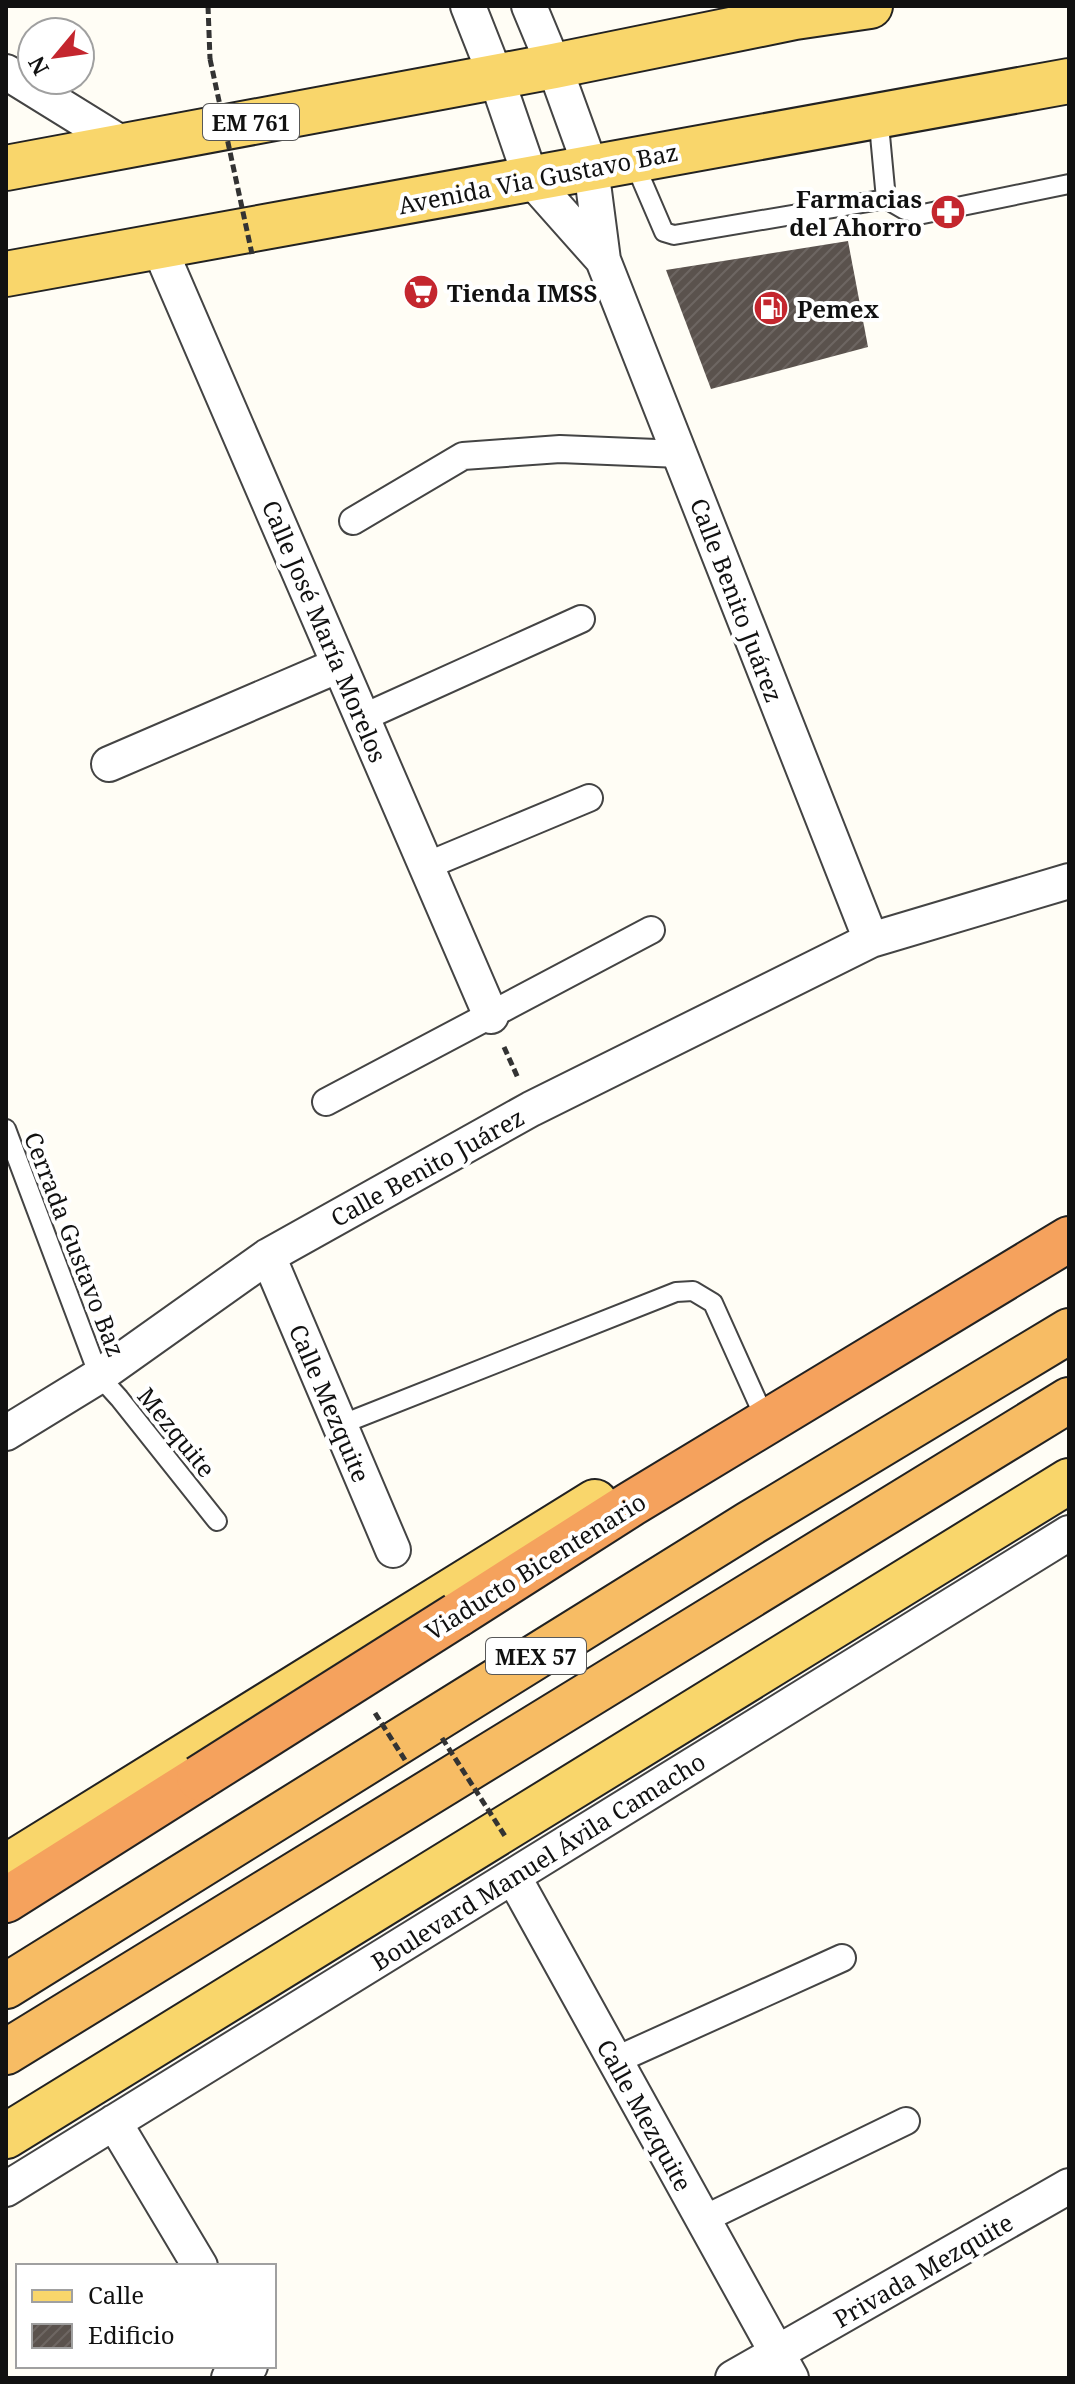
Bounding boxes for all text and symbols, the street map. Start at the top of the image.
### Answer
north arrow [16,16,96,96]
text: N [20,51,55,81]
road number: EM 761 [203,104,299,140]
street label: Avenida Via Gustavo Baz [395,135,681,221]
place label: Farmacias del Ahorro [789,182,922,243]
pharmacy icon: Farmacias del Ahorro [929,193,967,231]
supermarket icon: Tienda IMSS [402,273,440,311]
place label: Tienda IMSS [447,276,597,309]
fuel station icon: Pemex [752,289,790,327]
place label: Pemex [797,292,879,325]
street label: Calle Benito Juárez [683,493,791,707]
street label: Calle José María Morelos [255,495,395,767]
street label: Calle Benito Juárez [324,1100,530,1234]
street label: Cerrada Gustavo Baz [17,1127,133,1361]
street label: Calle Mezquite [282,1319,378,1487]
street label: Mezquite [131,1380,223,1484]
street label: Viaducto Bicentenario [418,1485,652,1647]
road number: MEX 57 [486,1638,586,1674]
street label: Boulevard Manuel Ávila Camacho [365,1744,711,1978]
street label: Calle Mezquite [590,2033,700,2197]
street label: Privada Mezquite [827,2205,1019,2335]
legend [16,2264,276,2368]
text: Calle [88,2278,144,2311]
text: Edificio [88,2318,175,2351]

